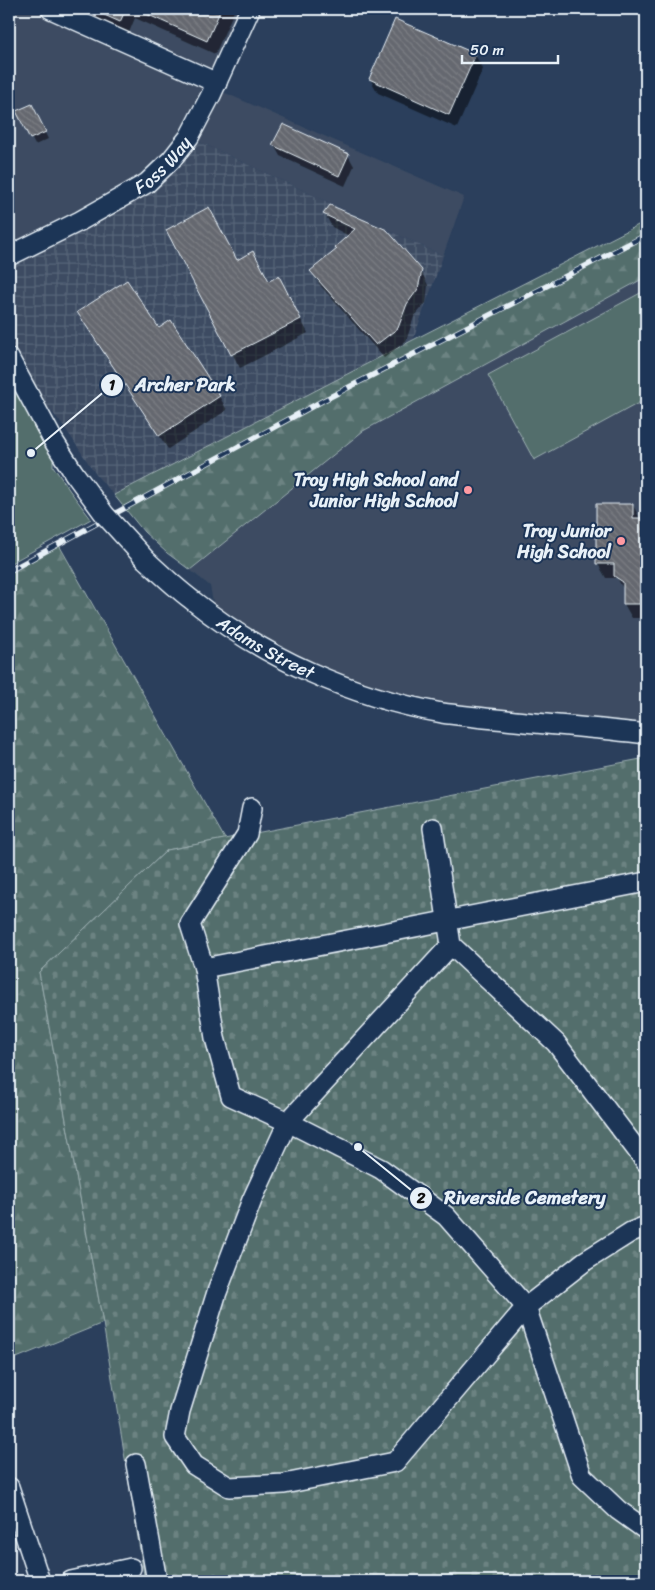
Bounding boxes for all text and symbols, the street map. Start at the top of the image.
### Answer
scale bar [462,32,559,64]
text: 50 m [470,37,505,63]
street label: Foss Way [128,128,201,203]
callout: Archer Park [99,368,245,402]
text: Archer Park [133,368,236,401]
text: 1 [109,372,116,398]
place label: Troy High School and Junior High School [294,464,460,517]
marker: Troy High School and Junior High School [462,484,474,496]
place label: Troy Junior High School [516,515,613,568]
marker: Troy Junior High School [615,535,627,547]
street label: Adams Street [209,607,321,689]
callout: Riverside Cemetery [409,1181,616,1215]
text: Riverside Cemetery [443,1181,607,1214]
text: 2 [416,1185,426,1211]

